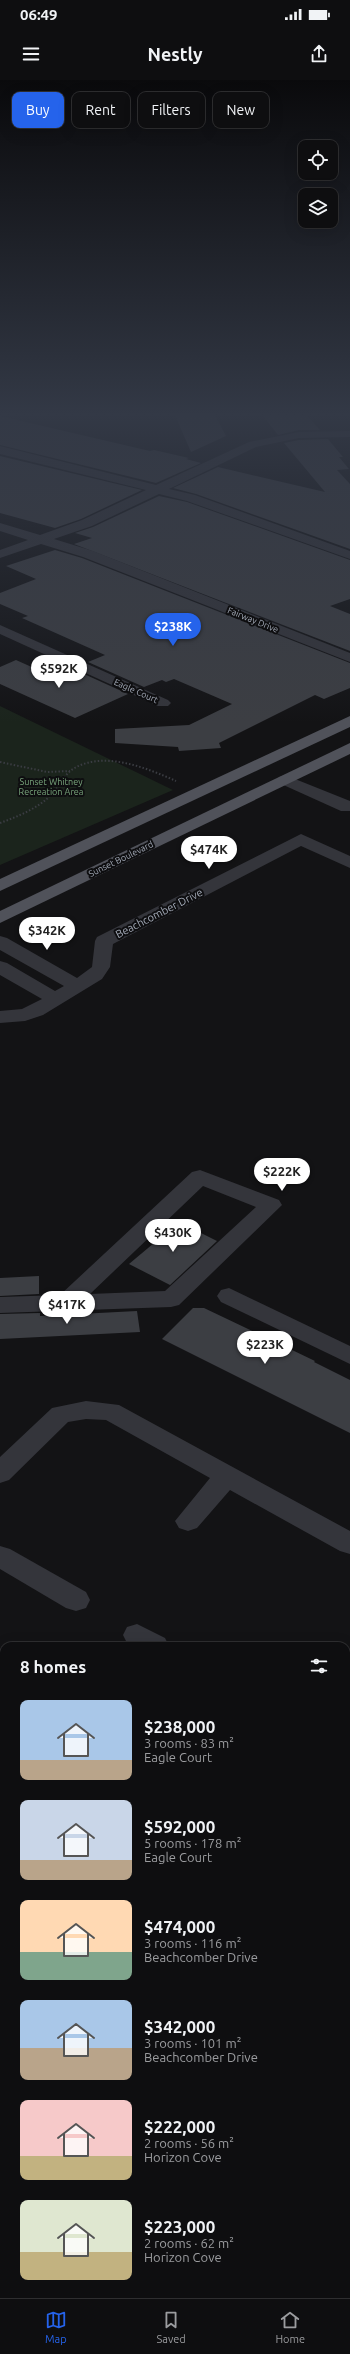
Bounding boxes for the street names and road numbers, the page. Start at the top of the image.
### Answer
street label: Fairway Drive [226,605,280,635]
street label: Eagle Court [112,677,160,705]
street label: Sunset Boulevard [87,839,155,879]
street label: Beachcomber Drive [113,886,205,940]

